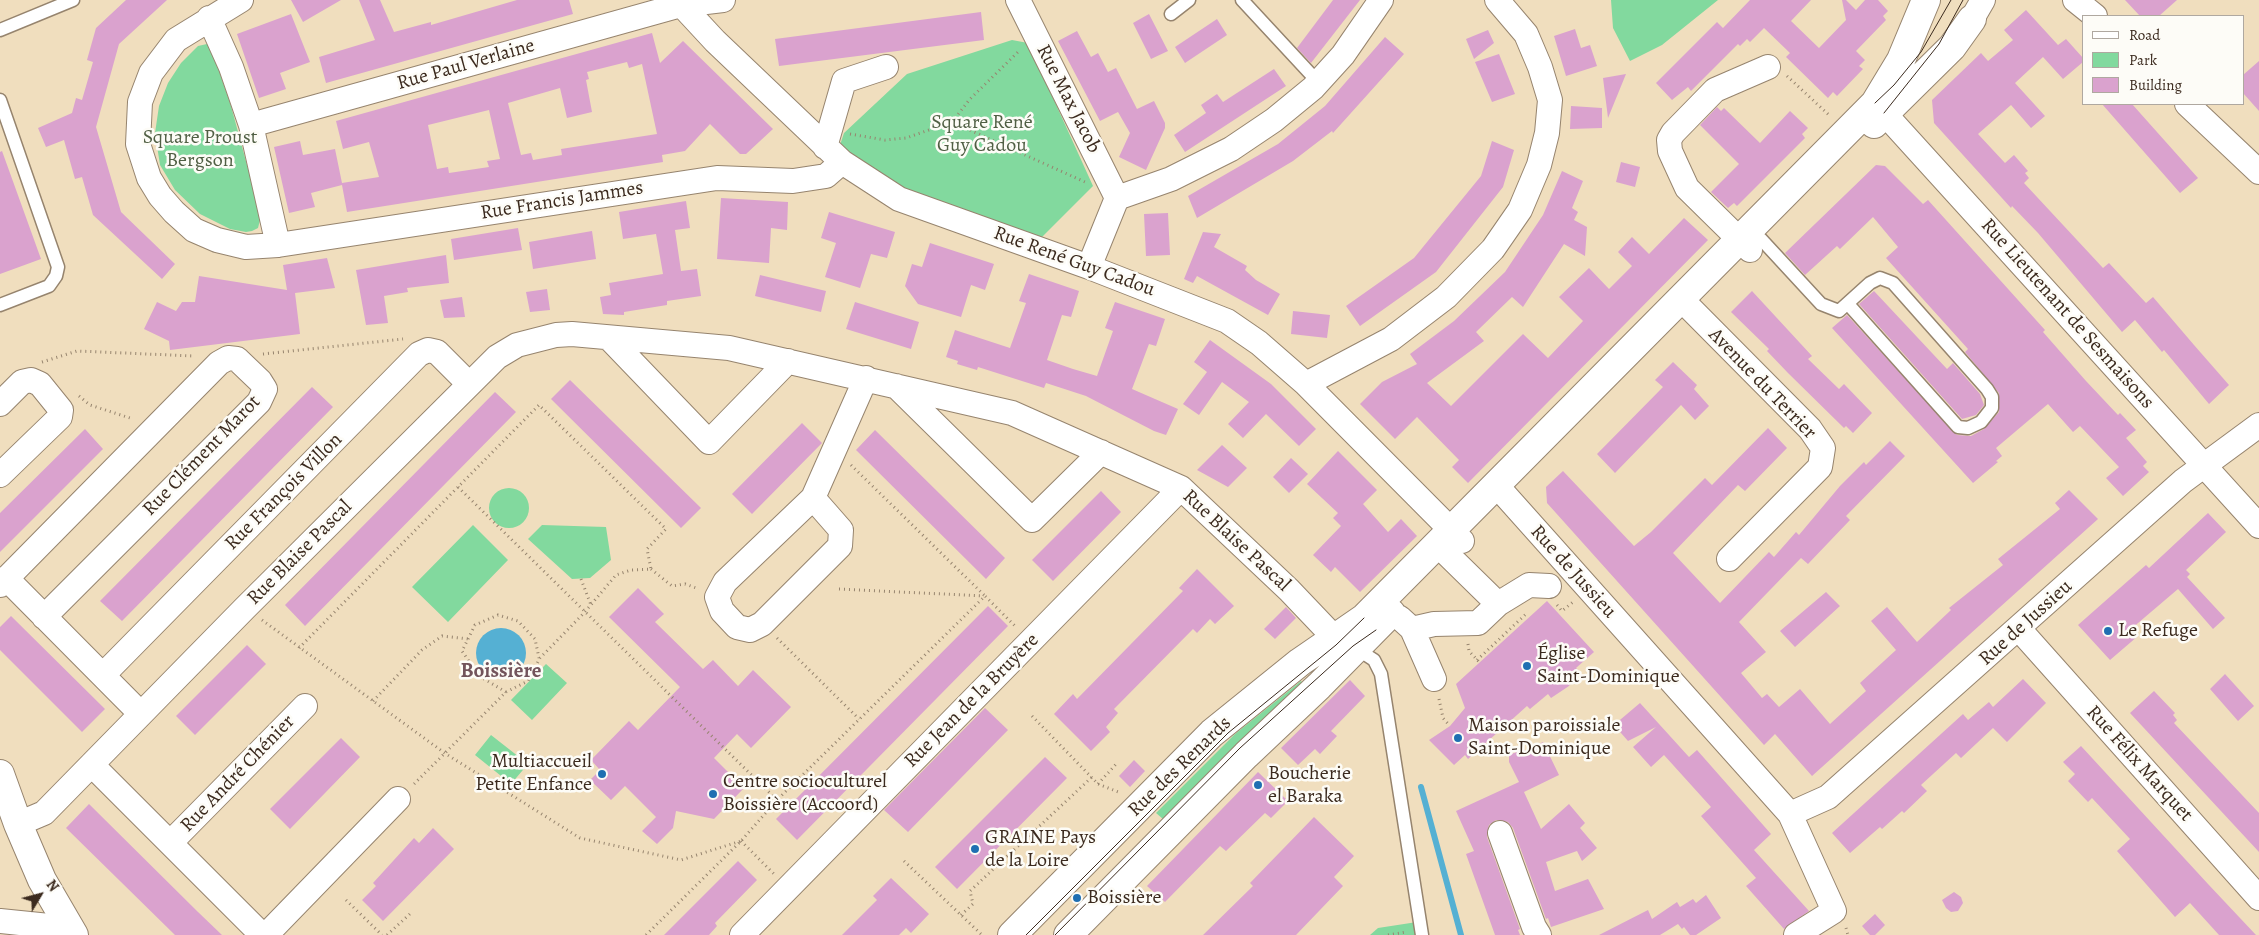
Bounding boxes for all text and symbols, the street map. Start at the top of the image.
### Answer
legend [2082,15,2244,105]
text: Road [2129,25,2160,45]
street label: Rue Paul Verlaine [394,34,538,96]
street label: Rue Max Jacob [1030,41,1106,157]
text: Park [2129,50,2157,70]
text: Building [2129,75,2182,95]
park label: Square René Guy Cadou [931,111,1033,158]
park label: Square Proust Bergson [143,126,257,173]
street label: Rue Francis Jammes [479,176,645,226]
street label: Rue Lieutenant de Sesmaisons [1975,214,2159,414]
street label: Rue René Guy Cadou [990,222,1158,302]
street label: Avenue du Terrier [1703,323,1821,445]
street label: Rue Clément Marot [138,391,266,521]
street label: Rue François Villon [220,428,348,556]
street label: Rue Blaise Pascal [1177,485,1295,597]
street label: Rue Blaise Pascal [243,496,357,610]
street label: Rue de Jussieu [1525,520,1621,624]
street label: Rue de Jussieu [1974,575,2078,671]
place label: Le Refuge [2118,619,2198,643]
marker: Le Refuge [2102,625,2114,637]
street label: Rue Jean de la Bruyère [900,629,1044,773]
place label: Église Saint-Dominique [1537,642,1680,689]
district label: Boissière [460,659,542,685]
marker: Église Saint-Dominique [1521,660,1533,672]
street label: Rue Félix Marquet [2081,701,2197,827]
street label: Rue André Chénier [176,710,300,838]
street label: Rue des Renards [1123,712,1237,822]
place label: Maison paroissiale Saint-Dominique [1468,714,1620,761]
marker: Maison paroissiale Saint-Dominique [1452,732,1464,744]
place label: Multiaccueil Petite Enfance [475,750,592,797]
place label: Boucherie el Baraka [1268,762,1351,809]
marker: Multiaccueil Petite Enfance [596,768,608,780]
place label: Centre socioculturel Boissière (Accoord) [723,770,887,817]
marker: Boucherie el Baraka [1252,779,1264,791]
marker: Centre socioculturel Boissière (Accoord) [707,788,719,800]
place label: GRAINE Pays de la Loire [985,826,1096,873]
marker: GRAINE Pays de la Loire [969,843,981,855]
north arrow [15,870,65,920]
text: N [42,876,63,895]
place label: Boissière [1087,886,1161,910]
marker: Boissière [1071,892,1083,904]

